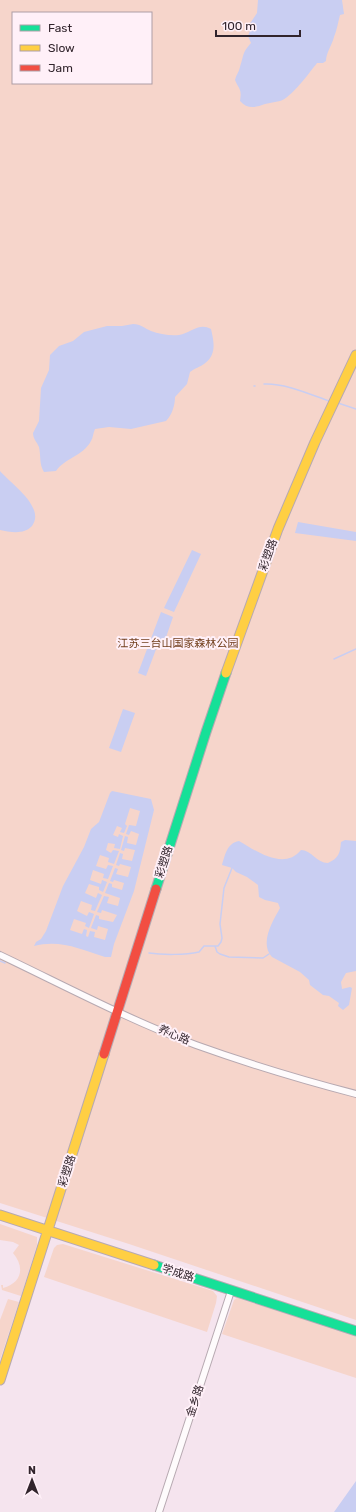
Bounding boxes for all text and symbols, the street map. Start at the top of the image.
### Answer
legend [12,12,152,84]
scale bar [216,12,300,38]
text: 100 m [222,19,256,33]
text: Fast [48,21,72,35]
text: Slow [48,41,75,55]
text: Jam [48,61,73,75]
street label: 彩塑路 [256,537,280,573]
park label: 江苏三台山国家森林公园 [118,637,239,650]
street label: 彩塑路 [153,844,175,880]
street label: 养心路 [156,1023,192,1047]
street label: 彩塑路 [56,1153,78,1189]
street label: 学成路 [160,1262,196,1284]
street label: 金乡路 [184,1383,206,1419]
north arrow [12,1460,52,1500]
text: N [28,1464,36,1477]

